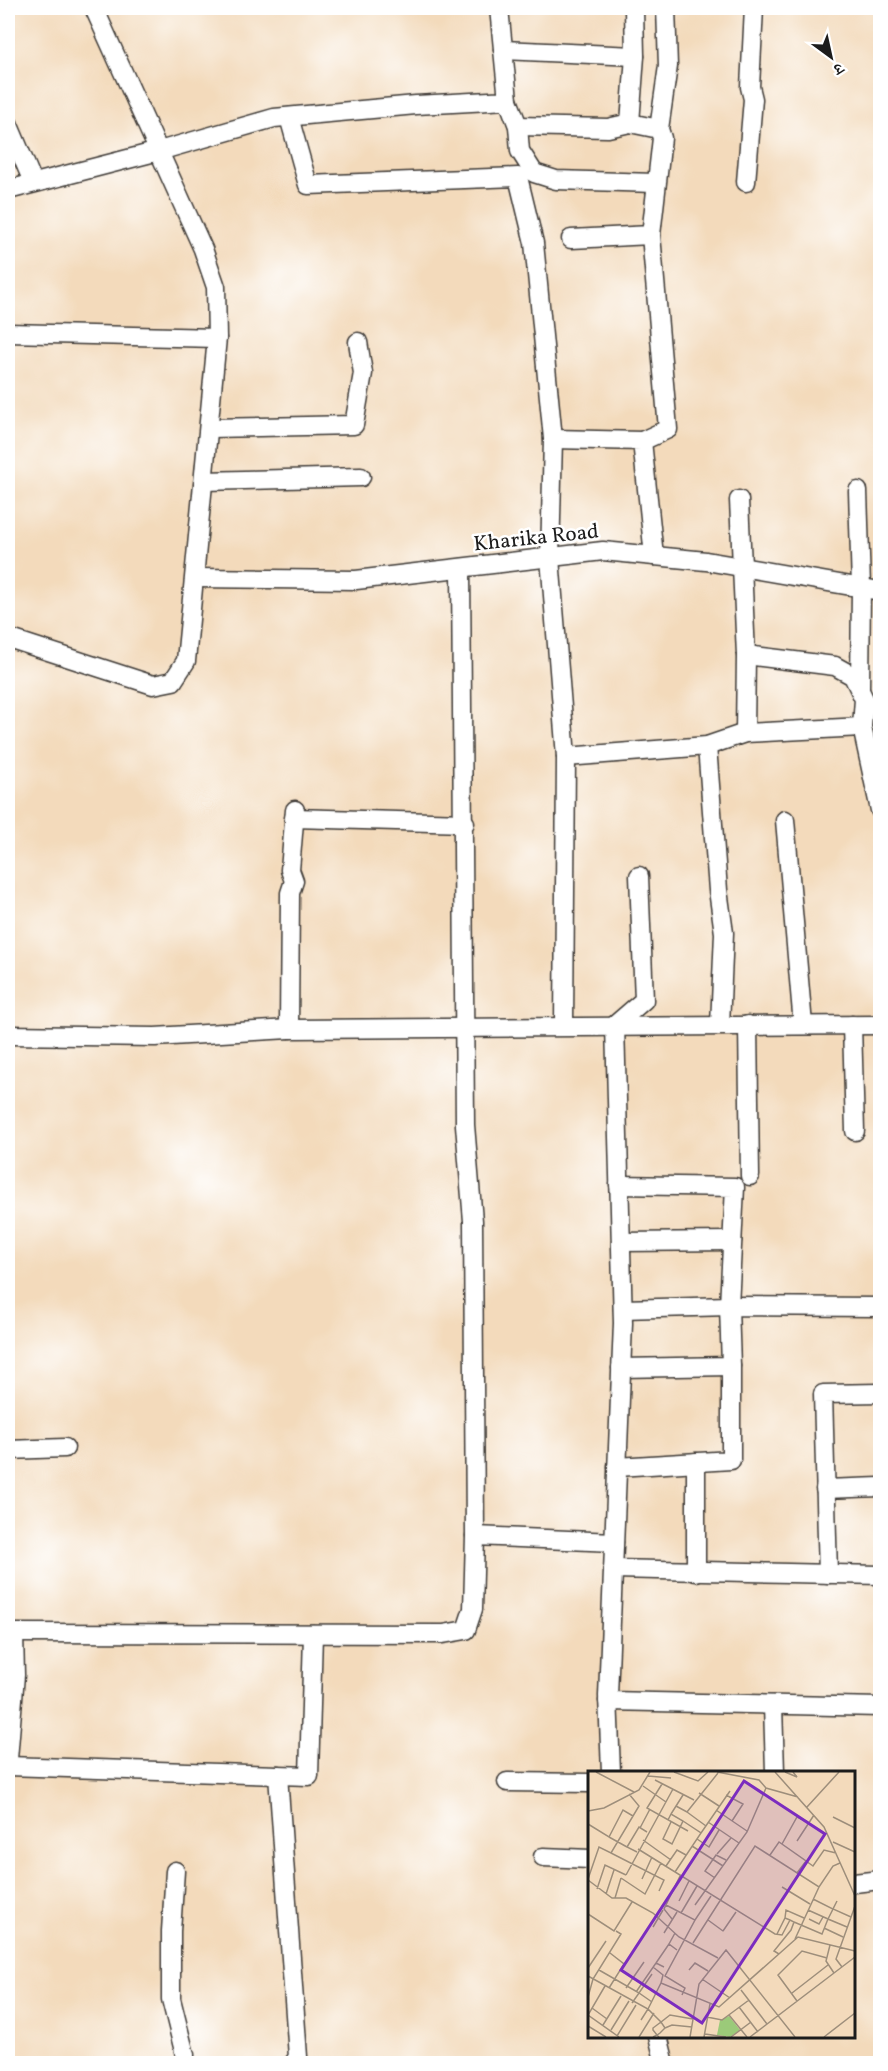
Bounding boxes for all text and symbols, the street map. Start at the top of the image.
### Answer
north arrow [801,27,861,87]
text: उ [827,56,848,80]
street label: Kharika Road [472,517,600,559]
inset map [588,1771,855,2038]

